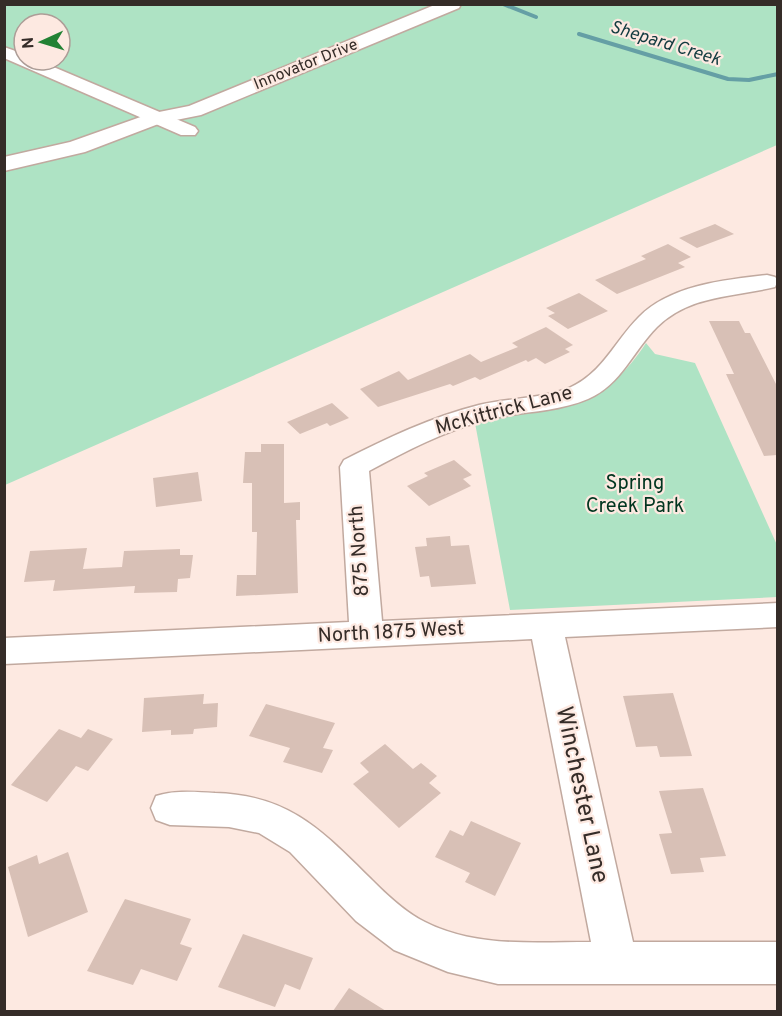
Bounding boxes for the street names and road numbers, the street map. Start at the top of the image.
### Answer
street label: Innovator Drive [251,35,361,95]
street label: McKittrick Lane [433,380,575,442]
street label: 875 North [344,505,376,597]
street label: North 1875 West [317,616,465,650]
street label: Winchester Lane [548,704,614,886]

